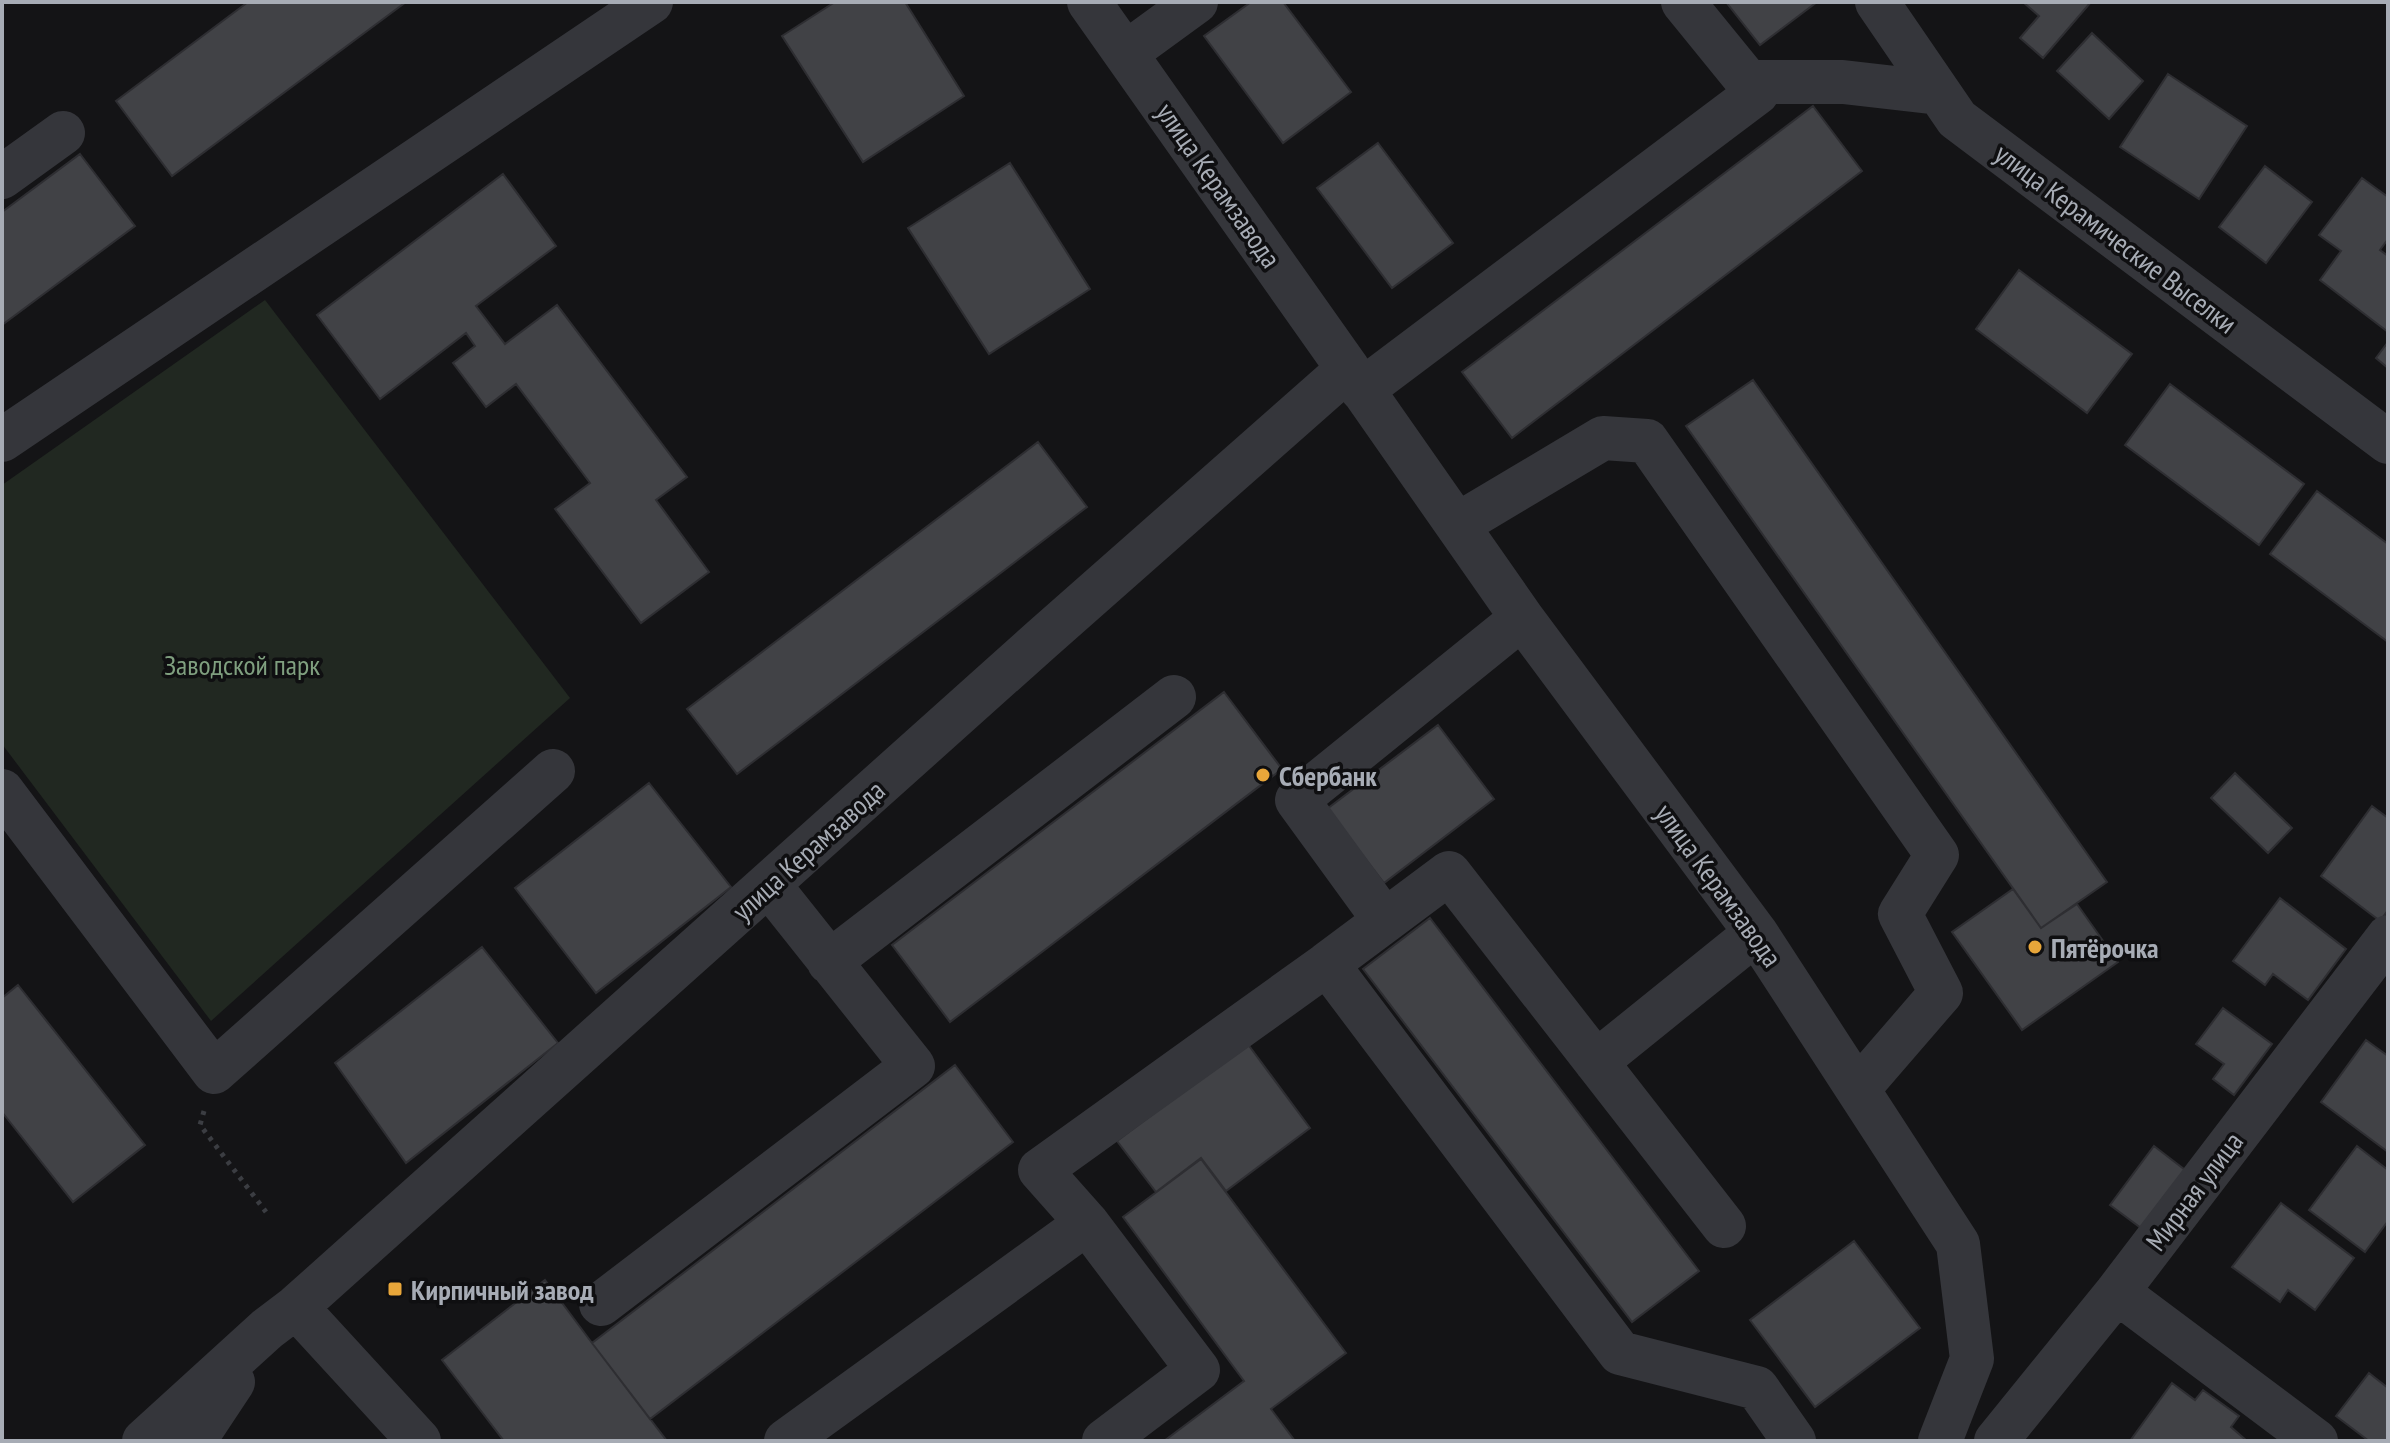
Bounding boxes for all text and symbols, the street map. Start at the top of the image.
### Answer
street label: улица Керамзавода [1148,95,1290,275]
street label: улица Керамические Выселки [1987,135,2245,341]
park label: Заводской парк [164,646,320,683]
place label: Сбербанк [1279,757,1377,794]
marker: Сбербанк [1254,766,1272,784]
street label: улица Керамзавода [724,772,892,928]
street label: улица Керамзавода [1647,796,1791,974]
place label: Пятёрочка [2051,929,2159,966]
marker: Пятёрочка [2026,938,2044,956]
street label: Мирная улица [2137,1124,2251,1258]
place label: Кирпичный завод [411,1271,594,1308]
marker: Кирпичный завод [386,1280,404,1298]

